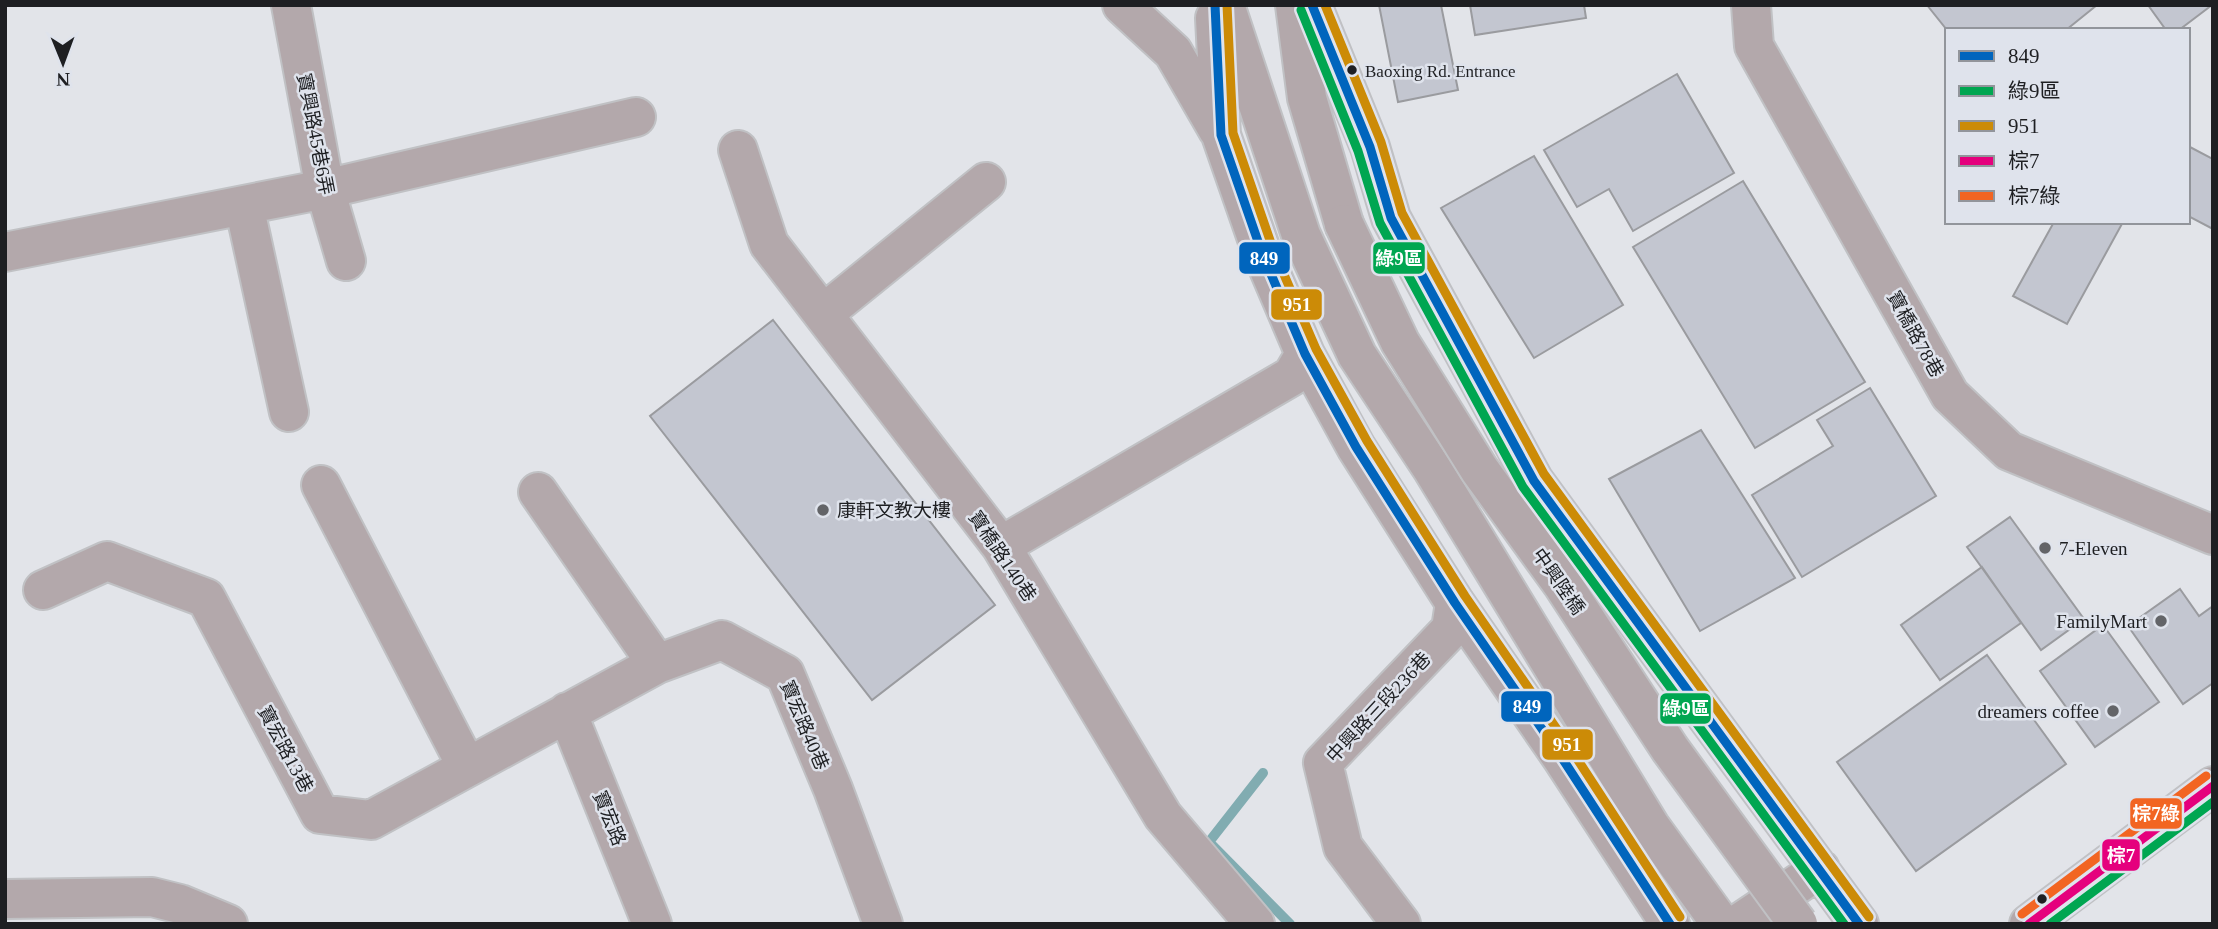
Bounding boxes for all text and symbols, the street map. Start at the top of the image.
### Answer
north arrow [28,28,98,98]
legend [1945,28,2190,224]
text: 849 [2008,44,2040,68]
place label: Baoxing Rd. Entrance [1365,62,1516,81]
marker: Baoxing Rd. Entrance [1345,63,1359,77]
text: N [56,69,70,90]
street label: 寶興路45巷6弄 [293,71,338,197]
text: 綠9區 [2008,79,2061,103]
text: 951 [2008,114,2040,138]
text: 棕7 [2008,149,2040,173]
text: 棕7綠 [2008,184,2061,208]
line badge: 849 [1238,241,1291,275]
line badge: 綠9區 [1372,241,1426,275]
text: 849 [1250,248,1278,269]
text: 綠9區 [1375,248,1423,269]
line badge: 951 [1270,288,1323,321]
street label: 寶橋路78巷 [1883,288,1948,381]
text: 951 [1283,294,1311,315]
place label: 康軒文教大樓 [837,500,951,521]
marker: 康軒文教大樓 [815,502,831,518]
street label: 寶橋路140巷 [965,507,1041,605]
place label: 7-Eleven [2059,538,2128,559]
marker: 7-Eleven [2037,540,2053,556]
street label: 中興陸橋 [1528,544,1589,618]
place label: FamilyMart [2056,611,2148,632]
marker: FamilyMart [2153,613,2169,629]
street label: 中興路三段236巷 [1322,648,1435,767]
street label: 寶宏路40巷 [776,677,833,773]
line badge: 849 [1500,690,1553,723]
line badge: 綠9區 [1659,692,1712,725]
text: 849 [1513,696,1541,717]
text: 綠9區 [1662,698,1710,719]
place label: dreamers coffee [1978,701,2099,722]
street label: 寶宏路13巷 [254,702,317,796]
marker: dreamers coffee [2105,703,2121,719]
line badge: 951 [1541,728,1594,761]
text: 951 [1553,734,1581,755]
street label: 寶宏路 [589,788,630,849]
line badge: 棕7綠 [2129,797,2183,830]
text: 棕7綠 [2132,803,2180,824]
line badge: 棕7 [2101,838,2141,872]
text: 棕7 [2107,845,2136,866]
unlabelled marker [2035,892,2049,906]

